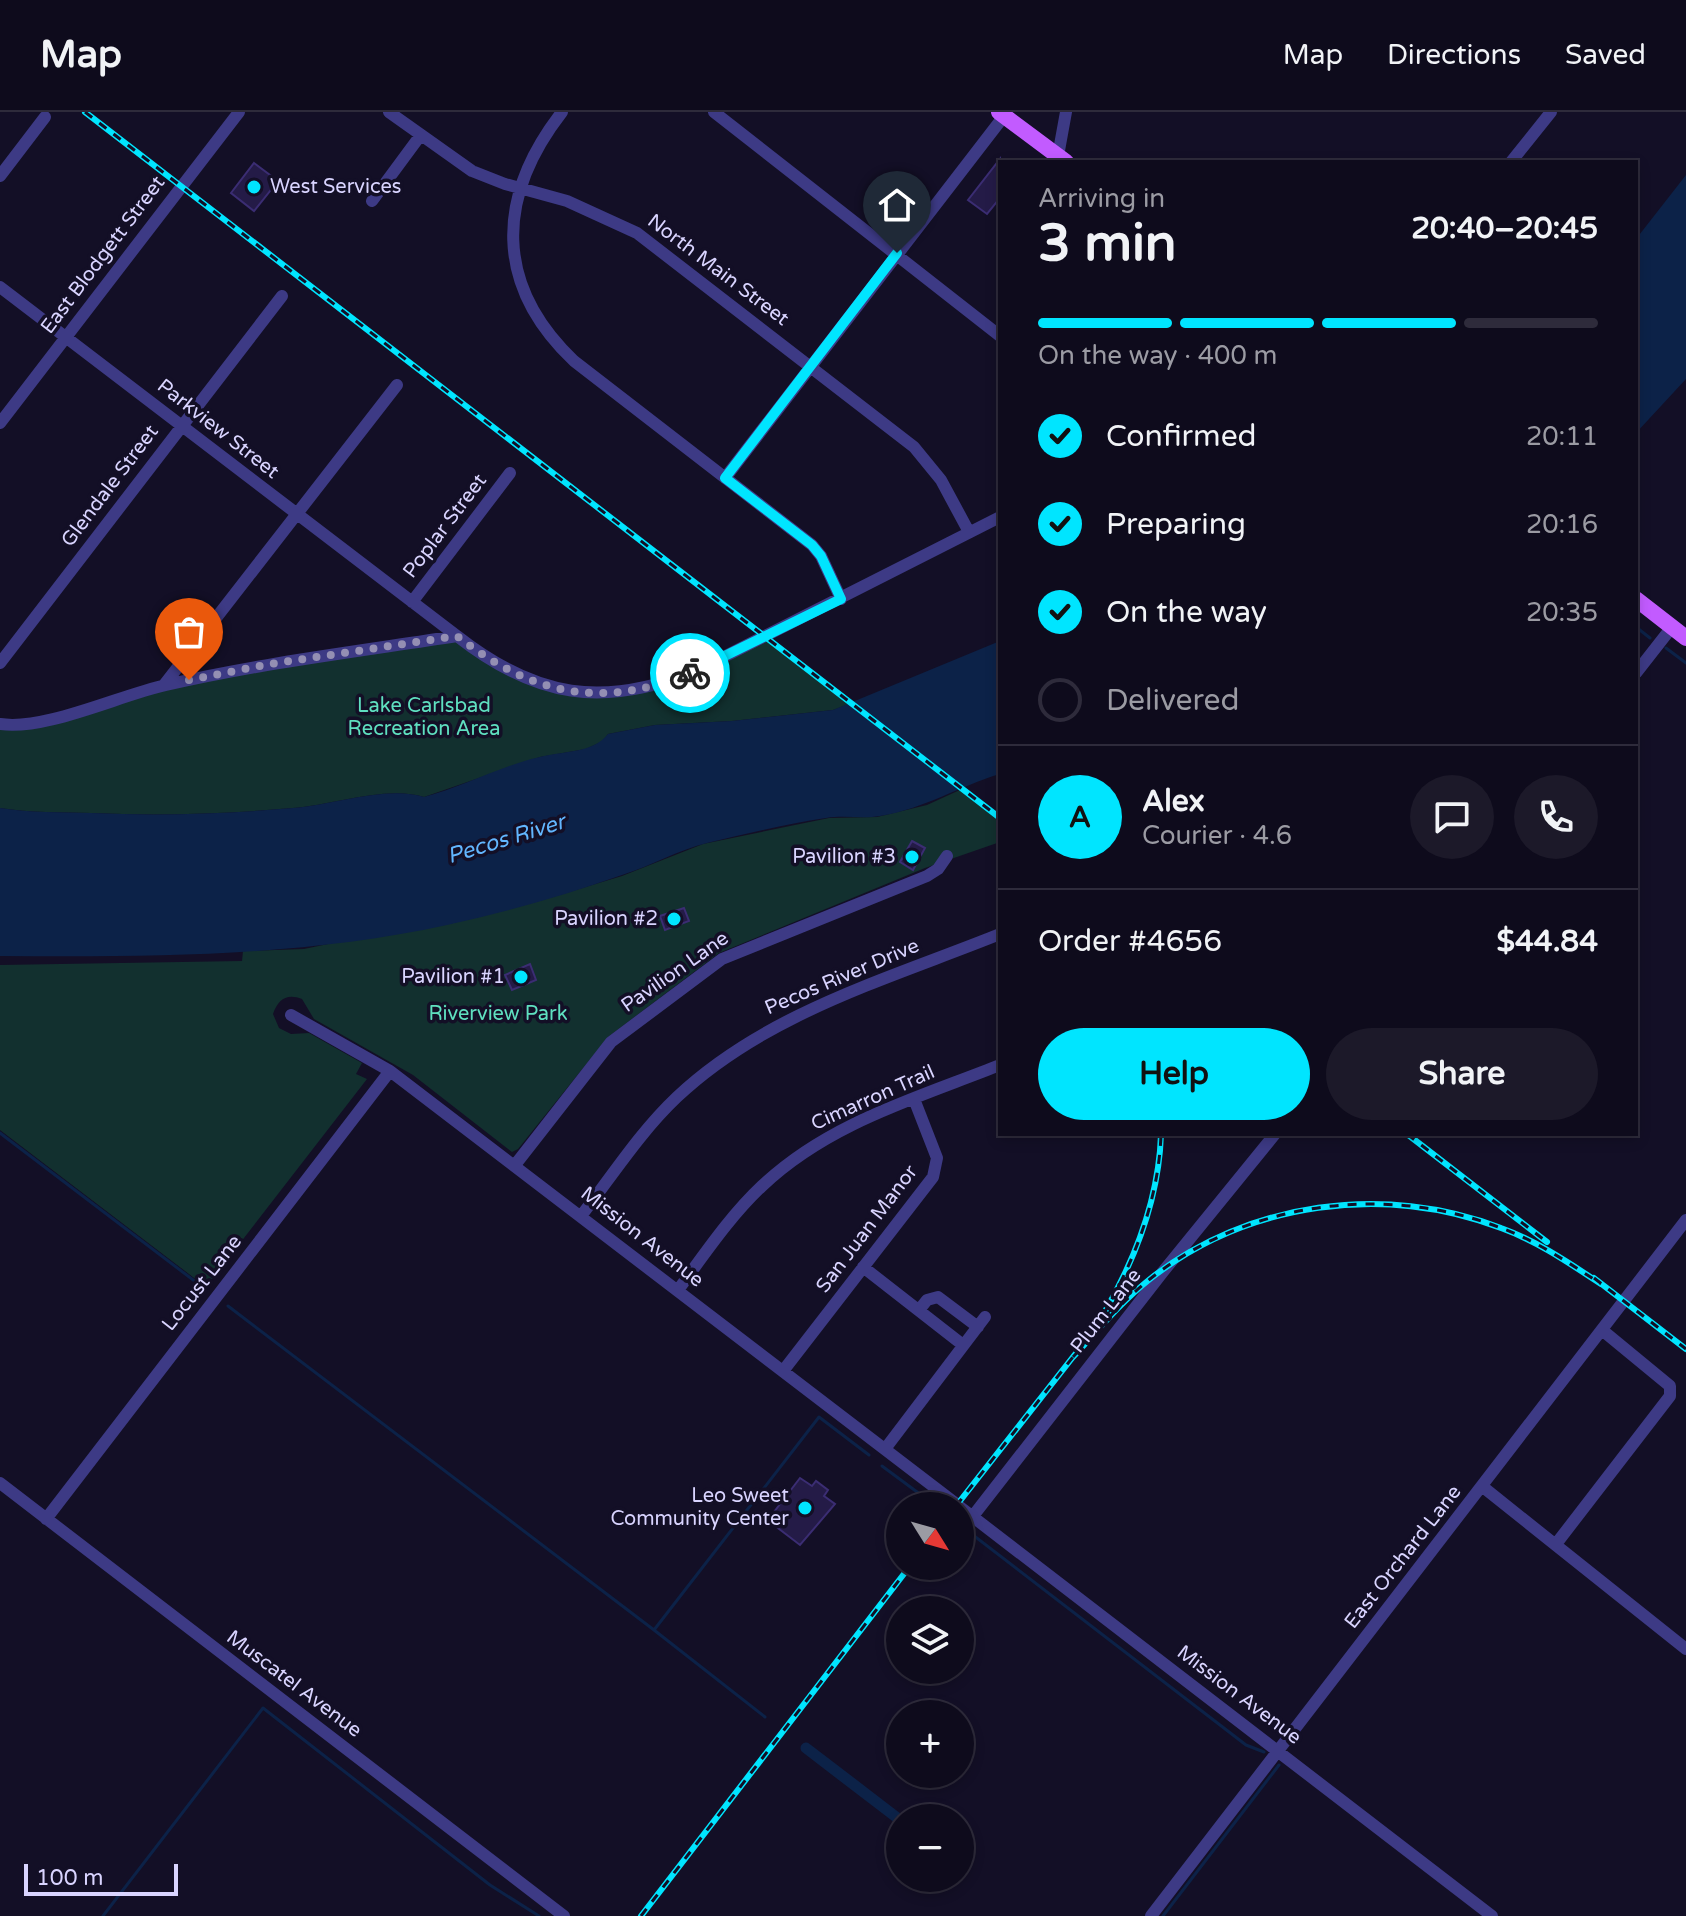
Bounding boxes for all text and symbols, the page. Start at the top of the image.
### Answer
text: Map [40,32,122,78]
text: Map [1283,38,1343,72]
text: Directions [1387,38,1521,72]
text: Saved [1565,38,1646,72]
street label: East Blodgett Street [36,171,170,339]
pin [863,171,931,253]
place label: West Services [270,175,401,199]
marker: West Services [245,178,263,196]
icon: home [875,183,919,227]
text: Arriving in [1038,183,1165,214]
street label: North Main Street [643,209,794,331]
text: 20:40–20:45 [1411,210,1598,247]
text: 3 min [1038,212,1177,275]
text: On the way · 400 m [1038,340,1277,371]
street label: Parkview Street [152,374,284,484]
icon: check [1038,414,1082,458]
text: Confirmed [1106,418,1257,455]
street label: Glendale Street [56,420,164,552]
text: 20:11 [1526,421,1598,452]
street label: Poplar Street [398,469,492,583]
icon: check [1038,502,1082,546]
text: Preparing [1106,506,1246,543]
text: 20:16 [1526,509,1598,540]
icon: check [1038,590,1082,634]
text: On the way [1106,594,1267,631]
text: 20:35 [1526,597,1598,628]
pin [155,598,223,680]
icon: bag [167,610,211,654]
courier [650,633,730,713]
icon: bike [668,651,712,695]
text: Delivered [1106,682,1240,719]
park label: Lake Carlsbad Recreation Area [348,694,500,741]
button: chat [1410,775,1494,859]
button: phone [1514,775,1598,859]
text: Alex [1142,783,1205,820]
text: A [1069,799,1091,836]
water label: Pecos River [444,808,570,869]
text: Courier · 4.6 [1142,820,1292,851]
place label: Pavilion #3 [792,845,896,869]
marker: Pavilion #3 [903,848,921,866]
place label: Pavilion #2 [554,907,658,931]
marker: Pavilion #2 [665,910,683,928]
text: Order #4656 [1038,923,1222,960]
text: $44.84 [1497,923,1598,960]
street label: Pavilion Lane [617,926,733,1018]
street label: Pecos River Drive [761,934,923,1020]
place label: Pavilion #1 [401,965,505,989]
marker: Pavilion #1 [512,968,530,986]
park label: Riverview Park [428,1002,568,1026]
button: Help [1038,1028,1310,1120]
button: Share [1326,1028,1598,1120]
street label: Cimarron Trail [807,1060,939,1136]
street label: San Juan Manor [811,1160,923,1298]
street label: Mission Avenue [576,1182,708,1292]
street label: Locust Lane [157,1230,247,1336]
street label: Plum Lane [1066,1264,1146,1358]
street label: East Orchard Lane [1340,1481,1466,1633]
place label: Leo Sweet Community Center [610,1484,789,1531]
north arrow [886,1492,974,1580]
map controls [886,1492,974,1892]
marker: Leo Sweet Community Center [796,1499,814,1517]
button: layers [886,1596,974,1684]
street label: Muscatel Avenue [222,1625,366,1743]
street label: Mission Avenue [1172,1640,1306,1750]
button: + [886,1700,974,1788]
button: − [886,1804,974,1892]
scale bar [24,1860,178,1896]
text: 100 m [36,1865,103,1891]

